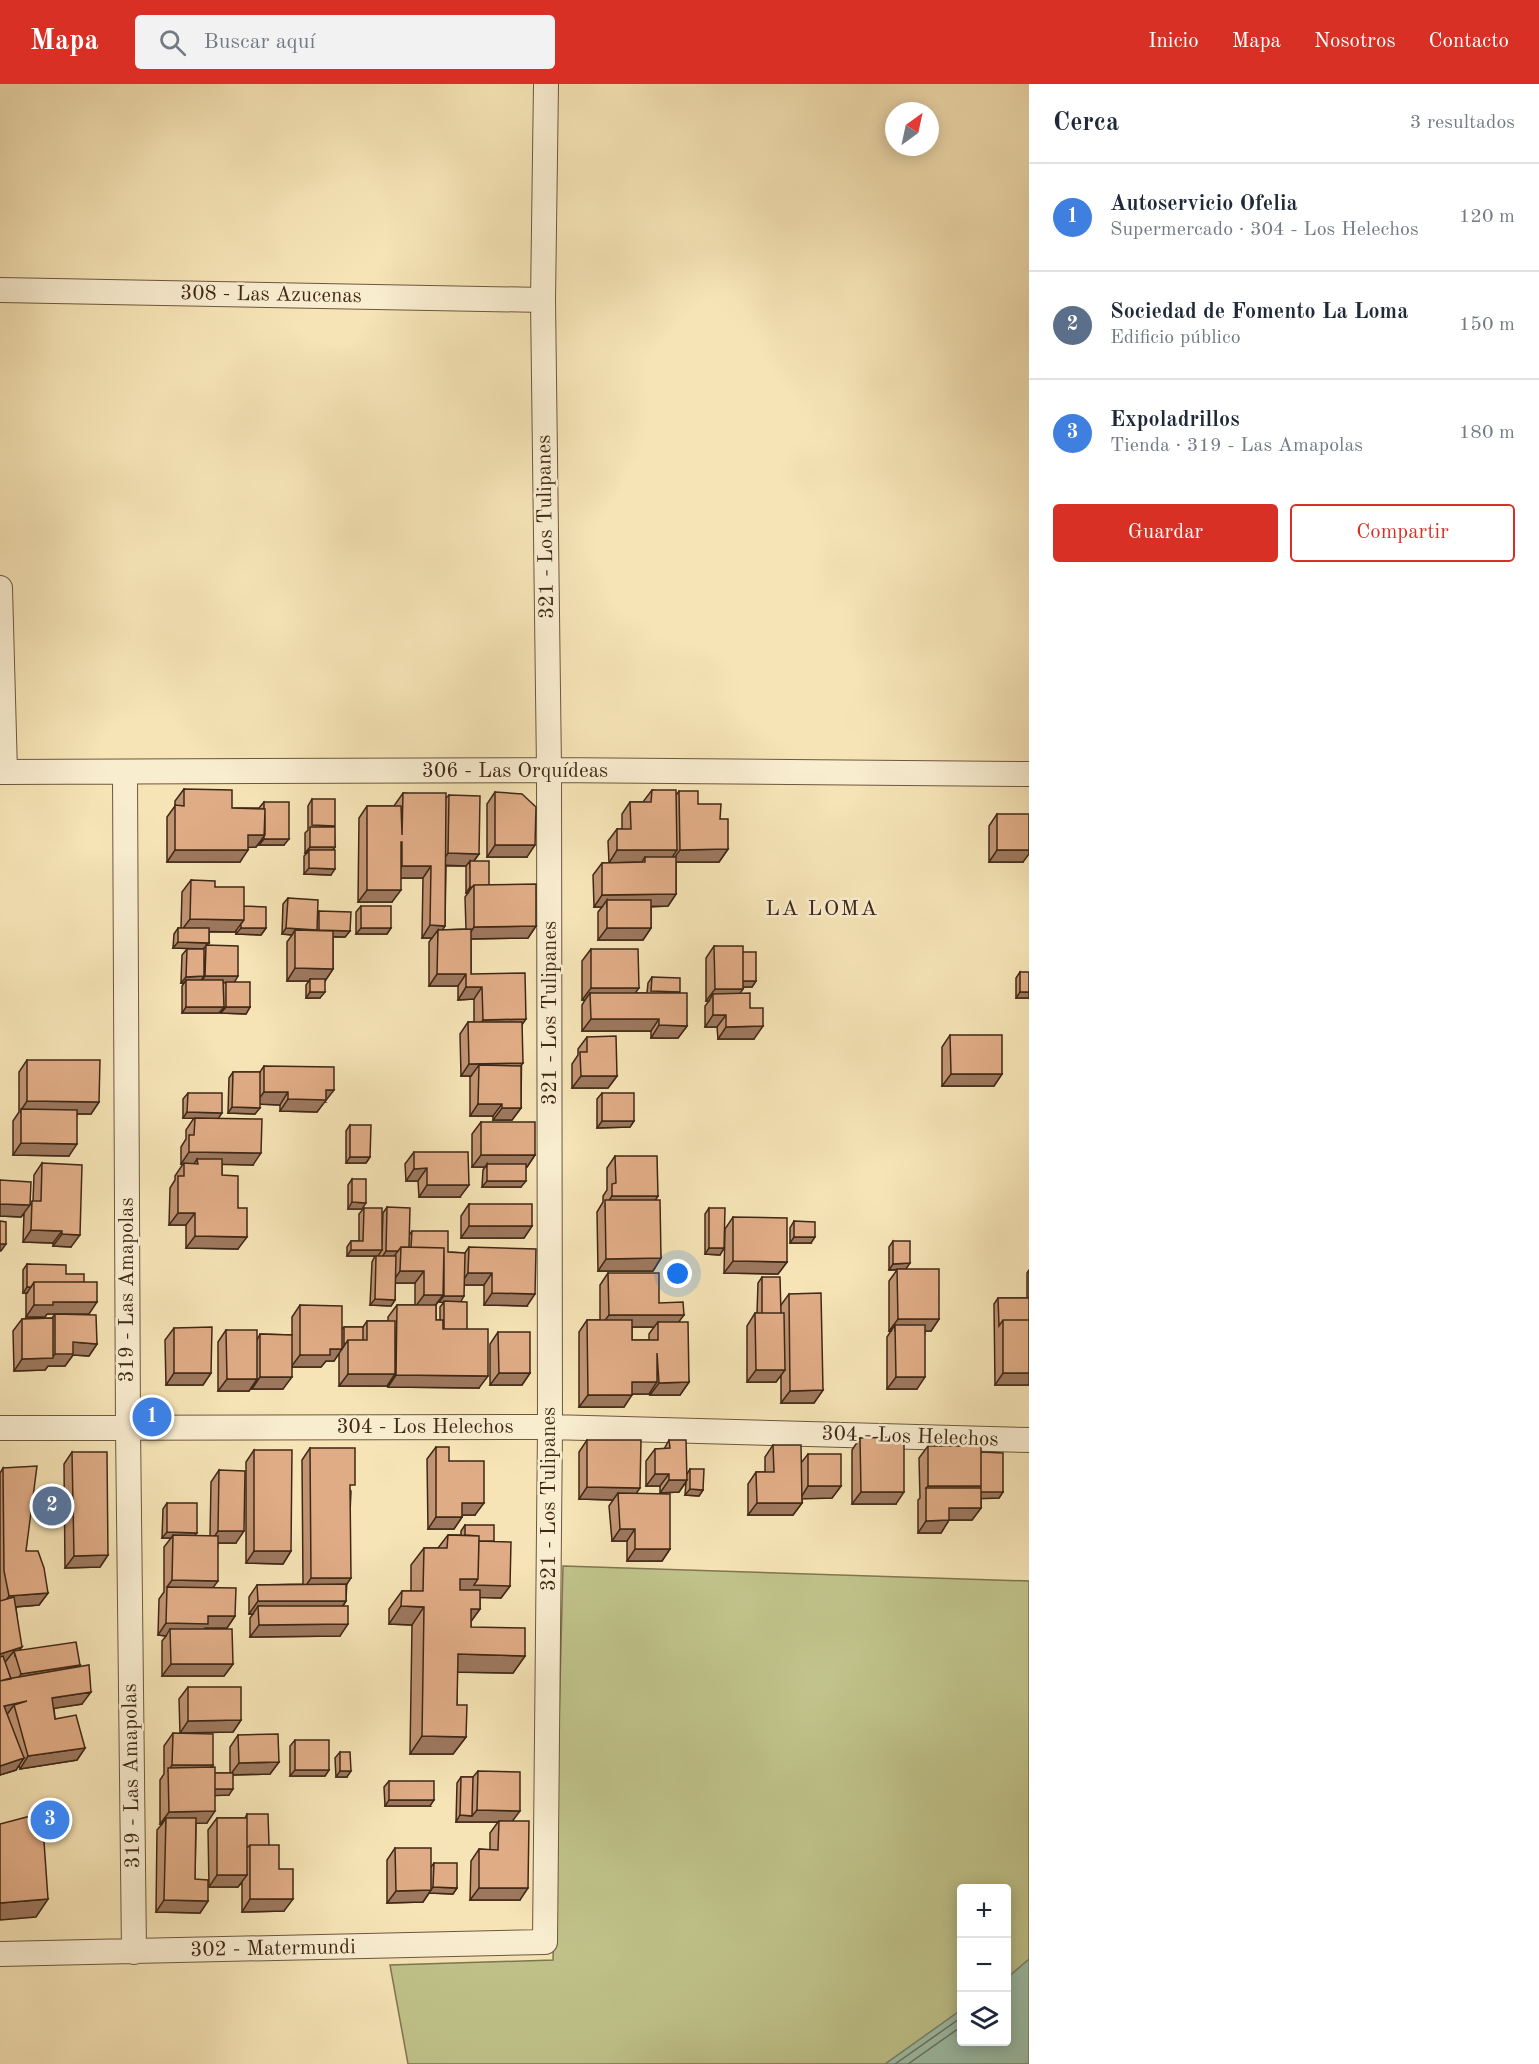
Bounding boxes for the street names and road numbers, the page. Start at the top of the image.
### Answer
street label: 308 - Las Azucenas [180,283,362,307]
street label: 321 - Los Tulipanes [534,435,558,619]
street label: 306 - Las Orquídeas [422,761,608,782]
street label: 321 - Los Tulipanes [540,921,561,1105]
street label: 319 - Las Amapolas [117,1197,138,1383]
street label: 321 - Los Tulipanes [539,1407,560,1591]
street label: 304 - Los Helechos [336,1417,514,1438]
street label: 304 - Los Helechos [821,1423,999,1451]
street label: 319 - Las Amapolas [120,1683,144,1869]
street label: 302 - Matermundi [190,1937,356,1961]

